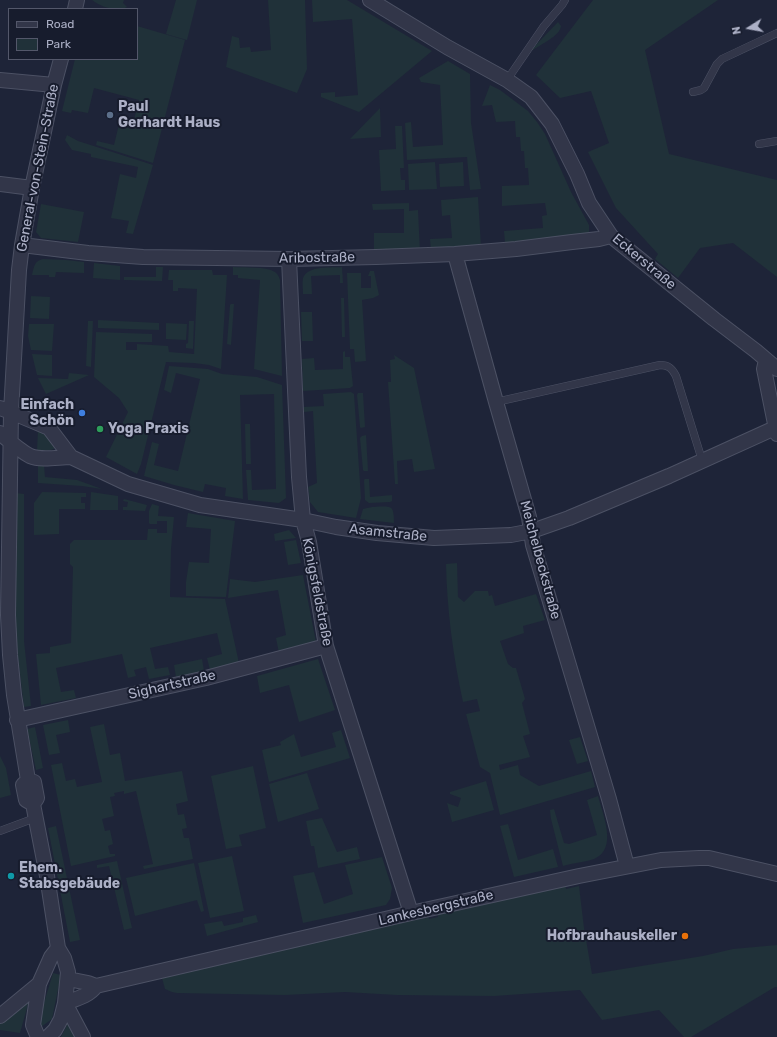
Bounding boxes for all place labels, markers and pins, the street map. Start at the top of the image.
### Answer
place label: Paul Gerhardt Haus [118,99,220,132]
marker: Paul Gerhardt Haus [105,110,115,120]
place label: Einfach Schön [20,397,74,430]
marker: Einfach Schön [77,408,87,418]
place label: Yoga Praxis [108,421,189,437]
marker: Yoga Praxis [95,424,105,434]
place label: Ehem. Stabsgebäude [19,860,120,892]
marker: Ehem. Stabsgebäude [6,871,16,881]
place label: Hofbrauhauskeller [547,928,677,944]
marker: Hofbrauhauskeller [680,931,690,941]

